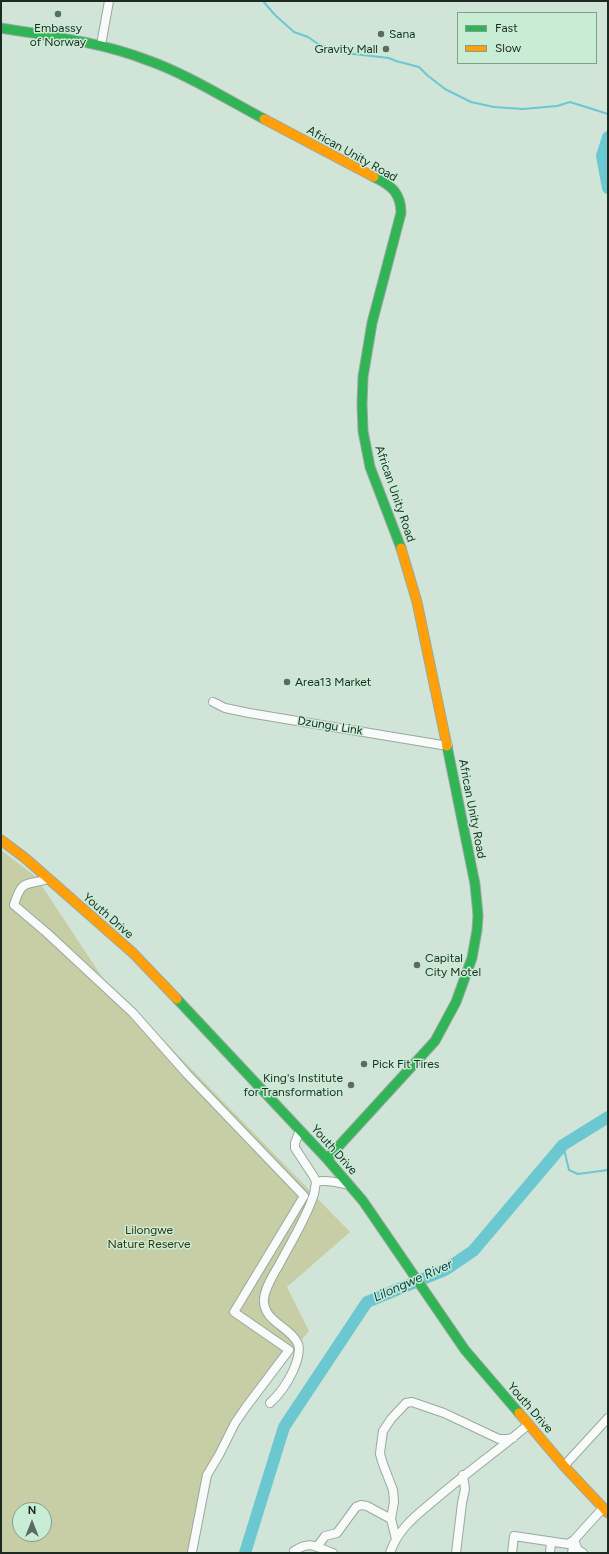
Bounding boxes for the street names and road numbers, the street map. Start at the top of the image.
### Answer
street label: African Unity Road [304,123,400,185]
street label: African Unity Road [372,444,418,544]
street label: Dzungu Link [296,714,364,738]
street label: African Unity Road [455,758,489,860]
street label: Youth Drive [80,890,136,942]
street label: Youth Drive [308,1122,360,1178]
street label: Youth Drive [504,1380,556,1436]

